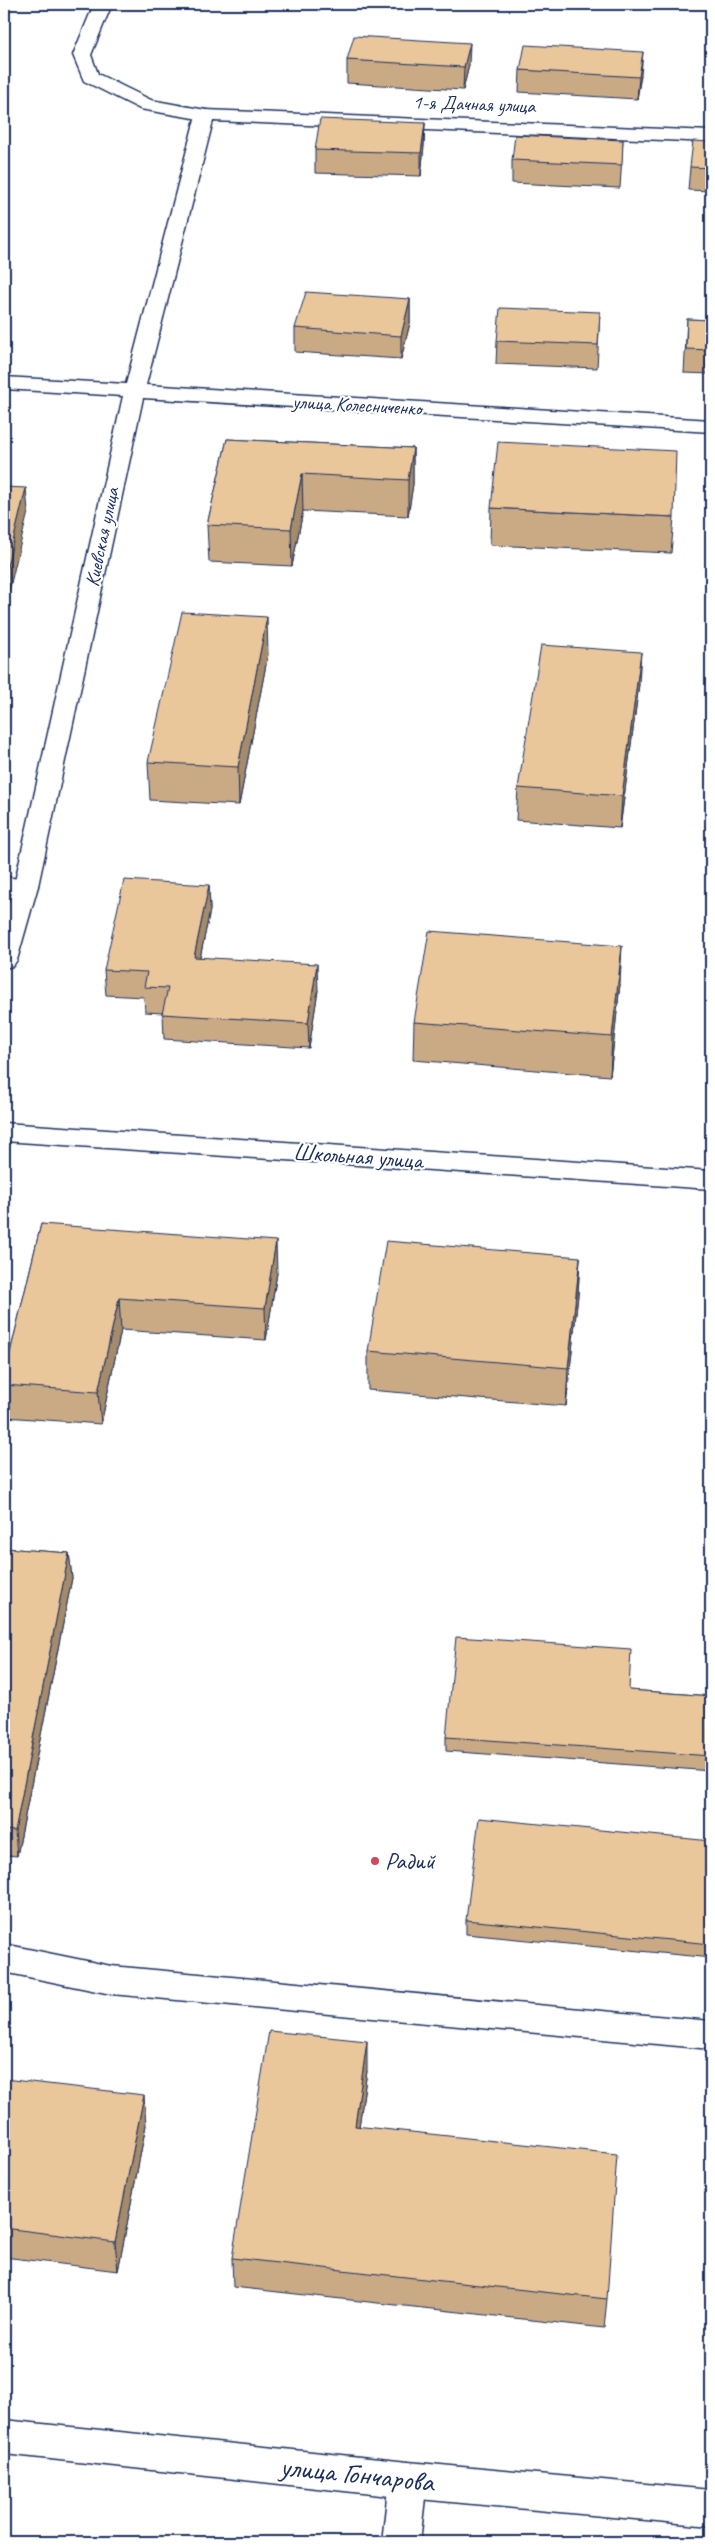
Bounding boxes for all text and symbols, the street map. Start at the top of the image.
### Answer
street label: 1-я Дачная улица [412,89,537,119]
street label: улица Колесниченко [291,389,424,421]
street label: Киевская улица [79,484,125,589]
street label: Школьная улица [292,1137,426,1176]
place label: Радий [385,1846,437,1876]
marker: Радий [369,1855,381,1867]
street label: улица Гончарова [276,2447,438,2501]

